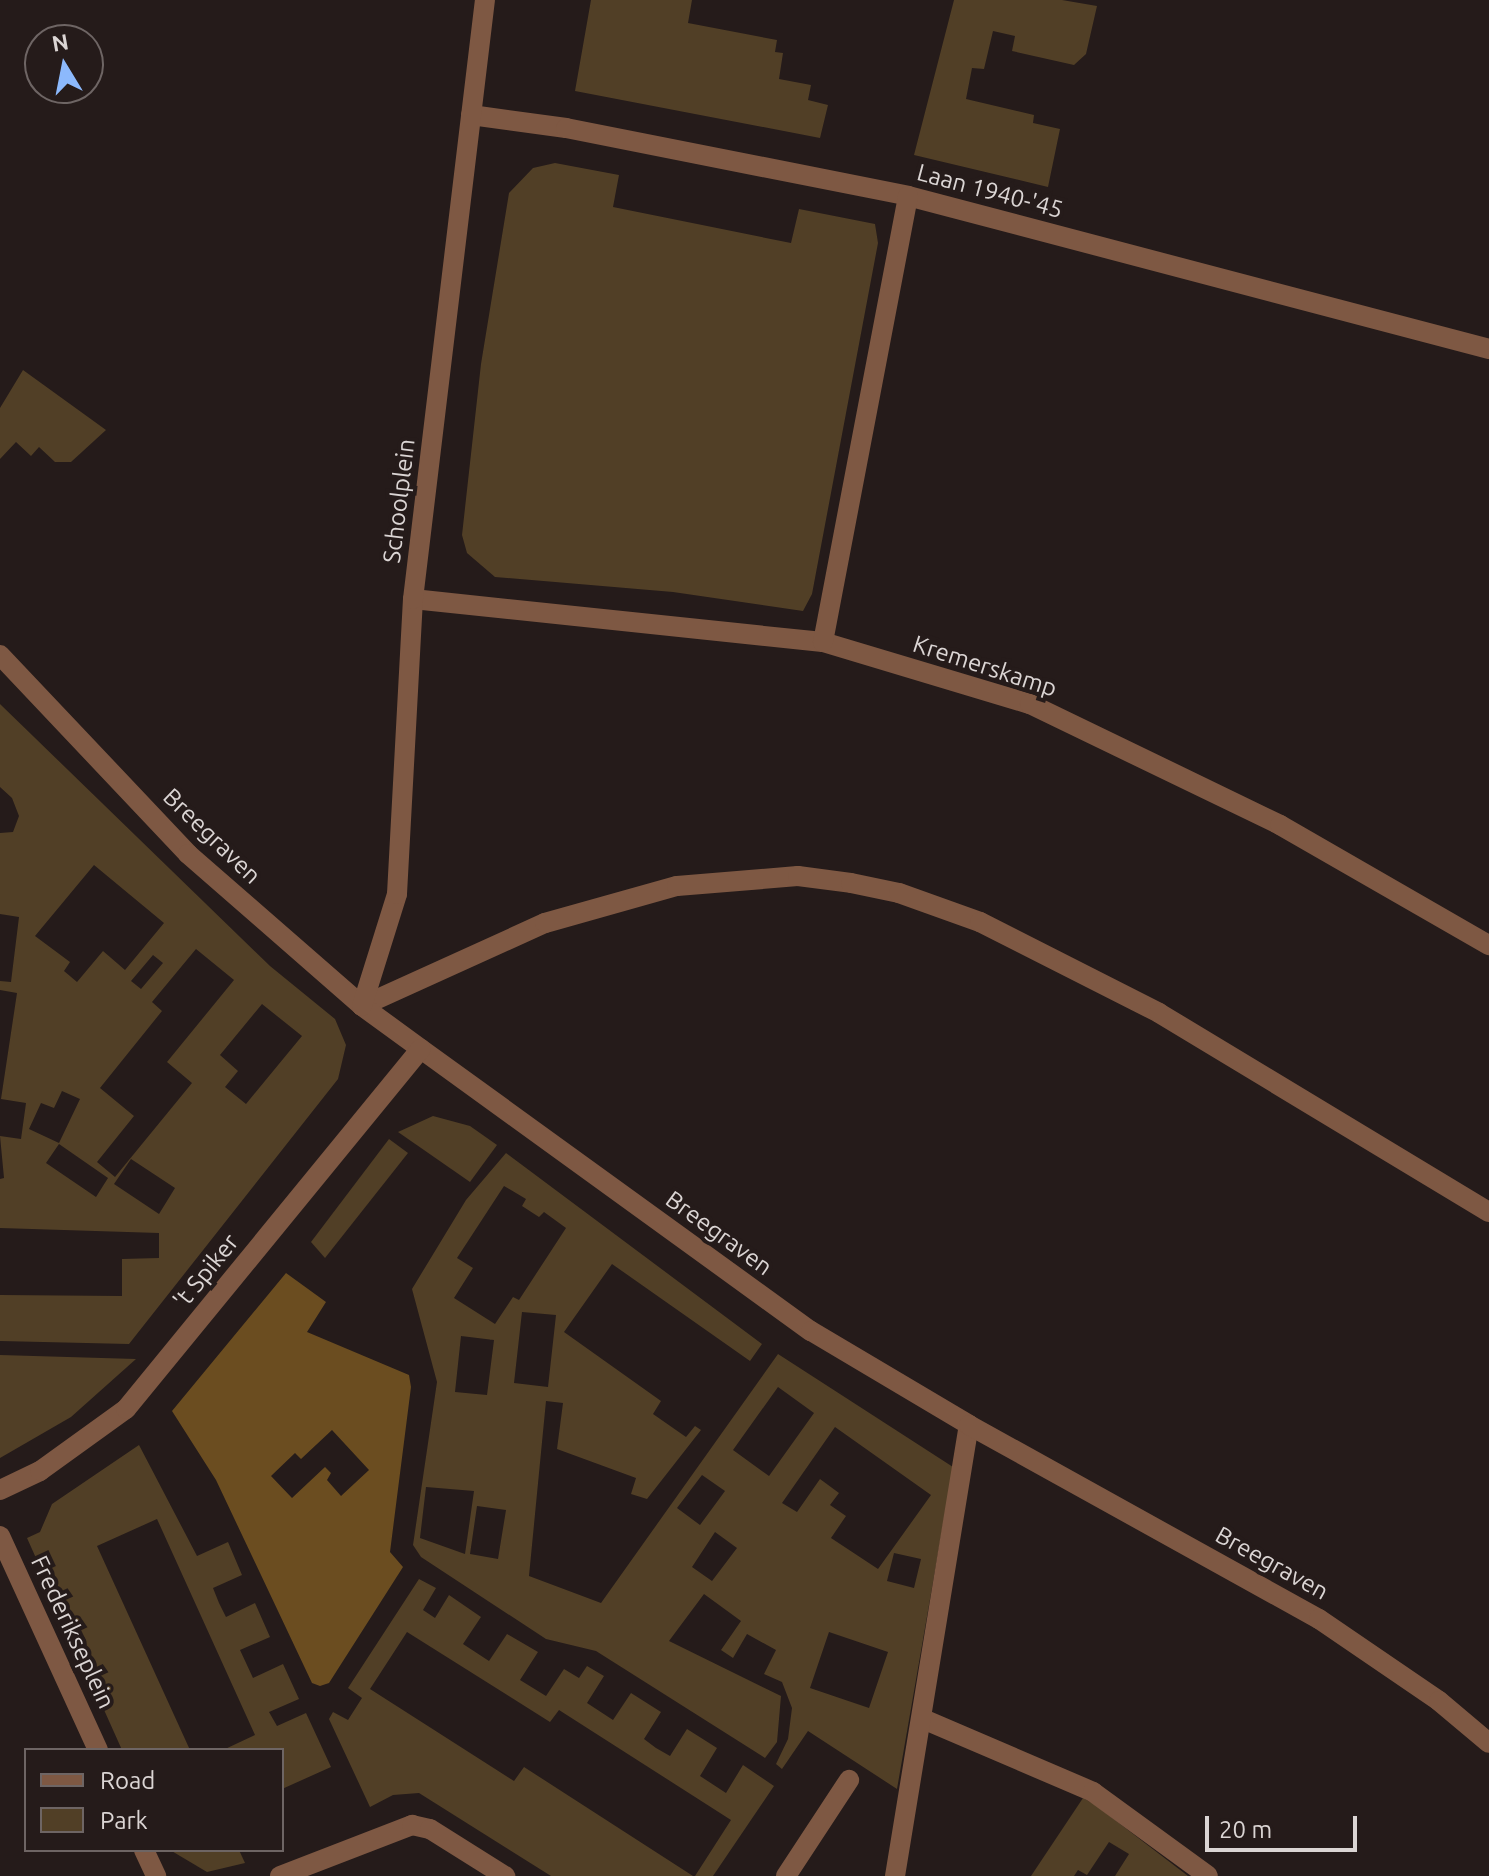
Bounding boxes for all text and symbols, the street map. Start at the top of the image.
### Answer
north arrow [24,24,104,104]
text: N [50,28,70,56]
street label: Laan 1940-'45 [914,158,1066,224]
street label: Schoolplein [377,437,421,565]
street label: Kremerskamp [909,629,1061,703]
street label: Breegraven [157,782,267,890]
street label: Breegraven [660,1185,778,1281]
street label: 't Spiker [167,1228,245,1314]
street label: Breegraven [1211,1520,1333,1606]
street label: Frederikseplein [25,1551,121,1713]
legend [24,1748,284,1852]
text: Road [100,1767,155,1794]
scale bar [1209,1800,1361,1850]
text: Park [100,1807,148,1834]
text: 20 m [1219,1816,1272,1843]

